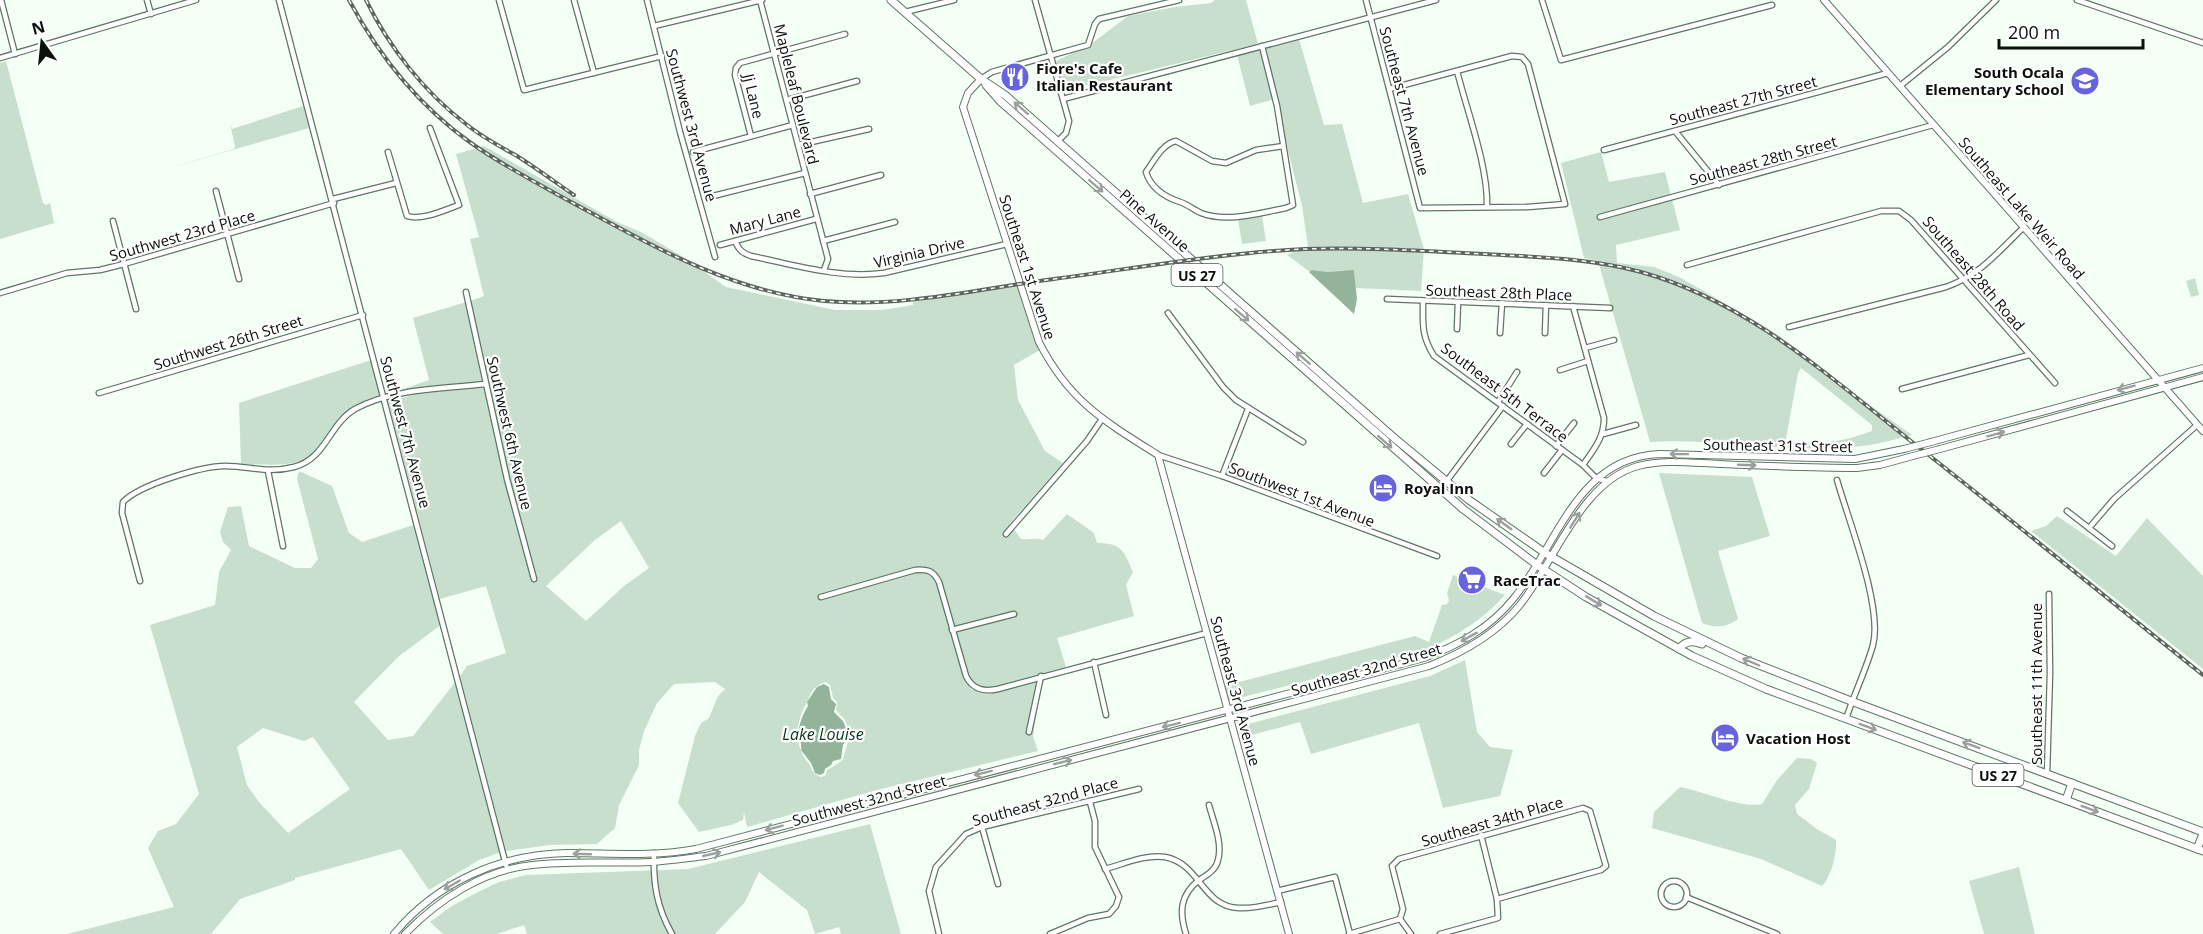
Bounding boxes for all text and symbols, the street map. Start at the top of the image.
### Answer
north arrow [12,12,72,72]
scale bar [1999,12,2143,50]
text: N [29,15,47,40]
text: 200 m [2008,20,2060,44]
street label: Mapleleaf Boulevard [770,22,824,166]
street label: Southeast 7th Avenue [1375,24,1435,178]
street label: Southwest 3rd Avenue [662,46,722,204]
place label: Fiore's Cafe Italian Restaurant [1036,58,1173,95]
restaurant icon: Fiore's Cafe Italian Restaurant [999,61,1031,93]
place label: South Ocala Elementary School [1925,62,2064,99]
school or university icon: South Ocala Elementary School [2069,65,2101,97]
street label: Jj Lane [739,70,769,120]
street label: Southeast 27th Street [1667,71,1819,129]
one-way arrow [1013,101,1028,115]
street label: Southeast 28th Street [1687,131,1839,189]
street label: Southeast Lake Weir Road [1955,133,2089,283]
one-way arrow [1088,179,1103,193]
street label: Pine Avenue [1116,184,1194,256]
street label: Southeast 1st Avenue [995,192,1061,342]
street label: Mary Lane [727,201,803,239]
street label: Southwest 23rd Place [107,205,257,265]
street label: Southeast 28th Road [1919,212,2029,334]
street label: Virginia Drive [872,232,966,272]
road number: US 27 [1172,264,1222,286]
street label: Southeast 28th Place [1425,279,1573,305]
one-way arrow [1234,308,1249,322]
street label: Southwest 26th Street [151,310,305,374]
street label: Southeast 5th Terrace [1437,338,1573,446]
one-way arrow [1295,351,1311,364]
street label: Southwest 7th Avenue [376,354,436,510]
street label: Southwest 6th Avenue [483,354,537,512]
one-way arrow [2117,383,2136,394]
one-way arrow [1986,427,2005,439]
street label: Southeast 31st Street [1703,434,1853,456]
one-way arrow [1377,435,1392,449]
one-way arrow [1669,449,1689,460]
street label: Southwest 1st Avenue [1226,457,1378,531]
one-way arrow [1737,460,1757,471]
hotel icon: Royal Inn [1367,472,1399,504]
place label: Royal Inn [1404,478,1474,498]
one-way arrow [1569,512,1582,529]
one-way arrow [1497,518,1513,530]
supermarket icon: RaceTrac [1456,564,1488,596]
place label: RaceTrac [1493,570,1561,590]
one-way arrow [1585,596,1602,608]
street label: Southeast 11th Avenue [2026,603,2046,765]
street label: Southeast 3rd Avenue [1206,614,1266,768]
one-way arrow [1461,631,1478,643]
street label: Southeast 32nd Street [1289,638,1443,700]
one-way arrow [1742,656,1760,667]
one-way arrow [1162,719,1181,731]
hotel icon: Vacation Host [1709,722,1741,754]
one-way arrow [1858,722,1877,733]
water label: Lake Louise [782,723,864,745]
place label: Vacation Host [1746,728,1851,748]
one-way arrow [1962,739,1981,750]
one-way arrow [1053,756,1072,768]
road number: US 27 [1972,764,2024,786]
one-way arrow [973,767,992,779]
street label: Southwest 32nd Street [790,770,948,830]
street label: Southeast 32nd Place [970,772,1120,830]
street label: Southeast 34th Place [1419,791,1565,851]
one-way arrow [2080,805,2099,816]
one-way arrow [765,823,784,835]
one-way arrow [572,848,592,859]
one-way arrow [701,848,721,859]
one-way arrow [444,879,461,891]

